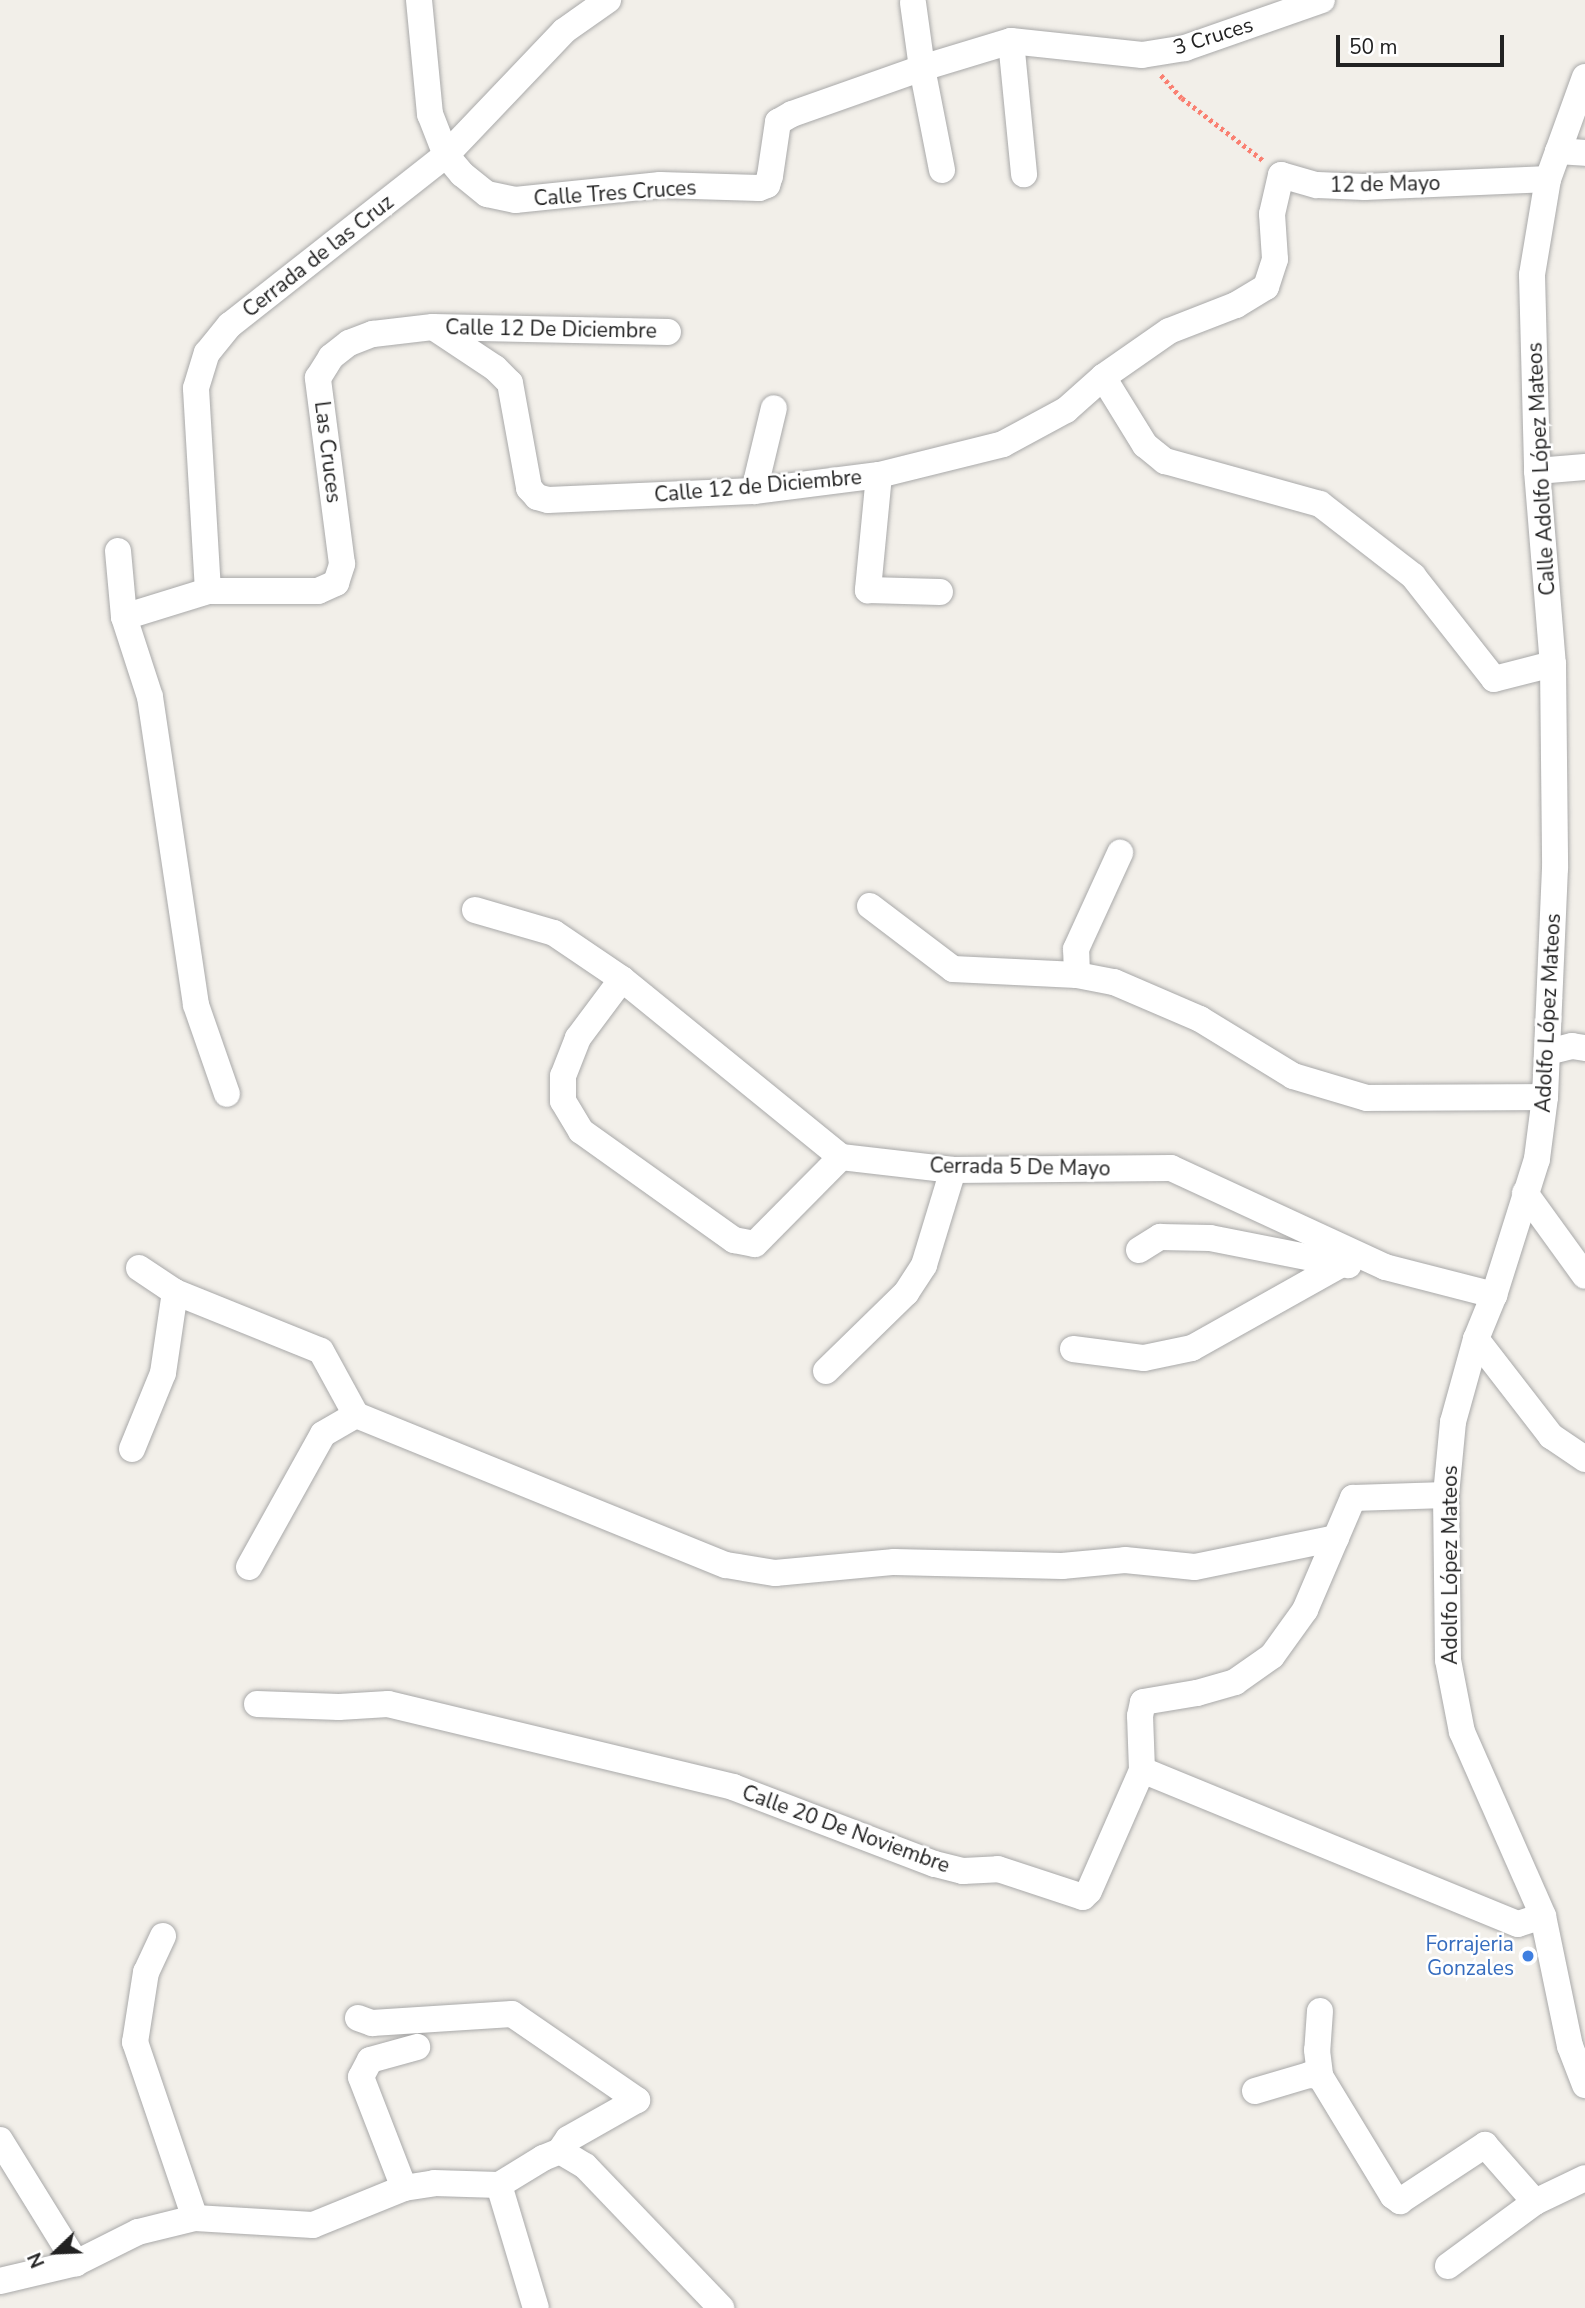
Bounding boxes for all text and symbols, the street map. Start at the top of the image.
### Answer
street label: 3 Cruces [1170,12,1256,60]
scale bar [1340,21,1508,65]
text: 50 m [1349,33,1398,61]
street label: 12 de Mayo [1329,170,1441,198]
street label: Calle Tres Cruces [533,175,697,211]
street label: Cerrada de las Cruz [238,189,398,323]
street label: Calle 12 De Diciembre [445,315,657,343]
street label: Calle Adolfo López Mateos [1522,342,1560,596]
street label: Las Cruces [309,400,347,504]
street label: Calle 12 de Diciembre [653,464,863,508]
street label: Adolfo López Mateos [1530,913,1566,1113]
street label: Cerrada 5 De Mayo [929,1153,1111,1181]
street label: Adolfo López Mateos [1437,1465,1463,1665]
street label: Calle 20 De Noviembre [739,1780,953,1878]
place label: Forrajeria Gonzales [1426,1931,1514,1981]
marker: Forrajeria Gonzales [1520,1948,1536,1964]
north arrow [21,2217,91,2287]
text: N [22,2249,51,2272]

